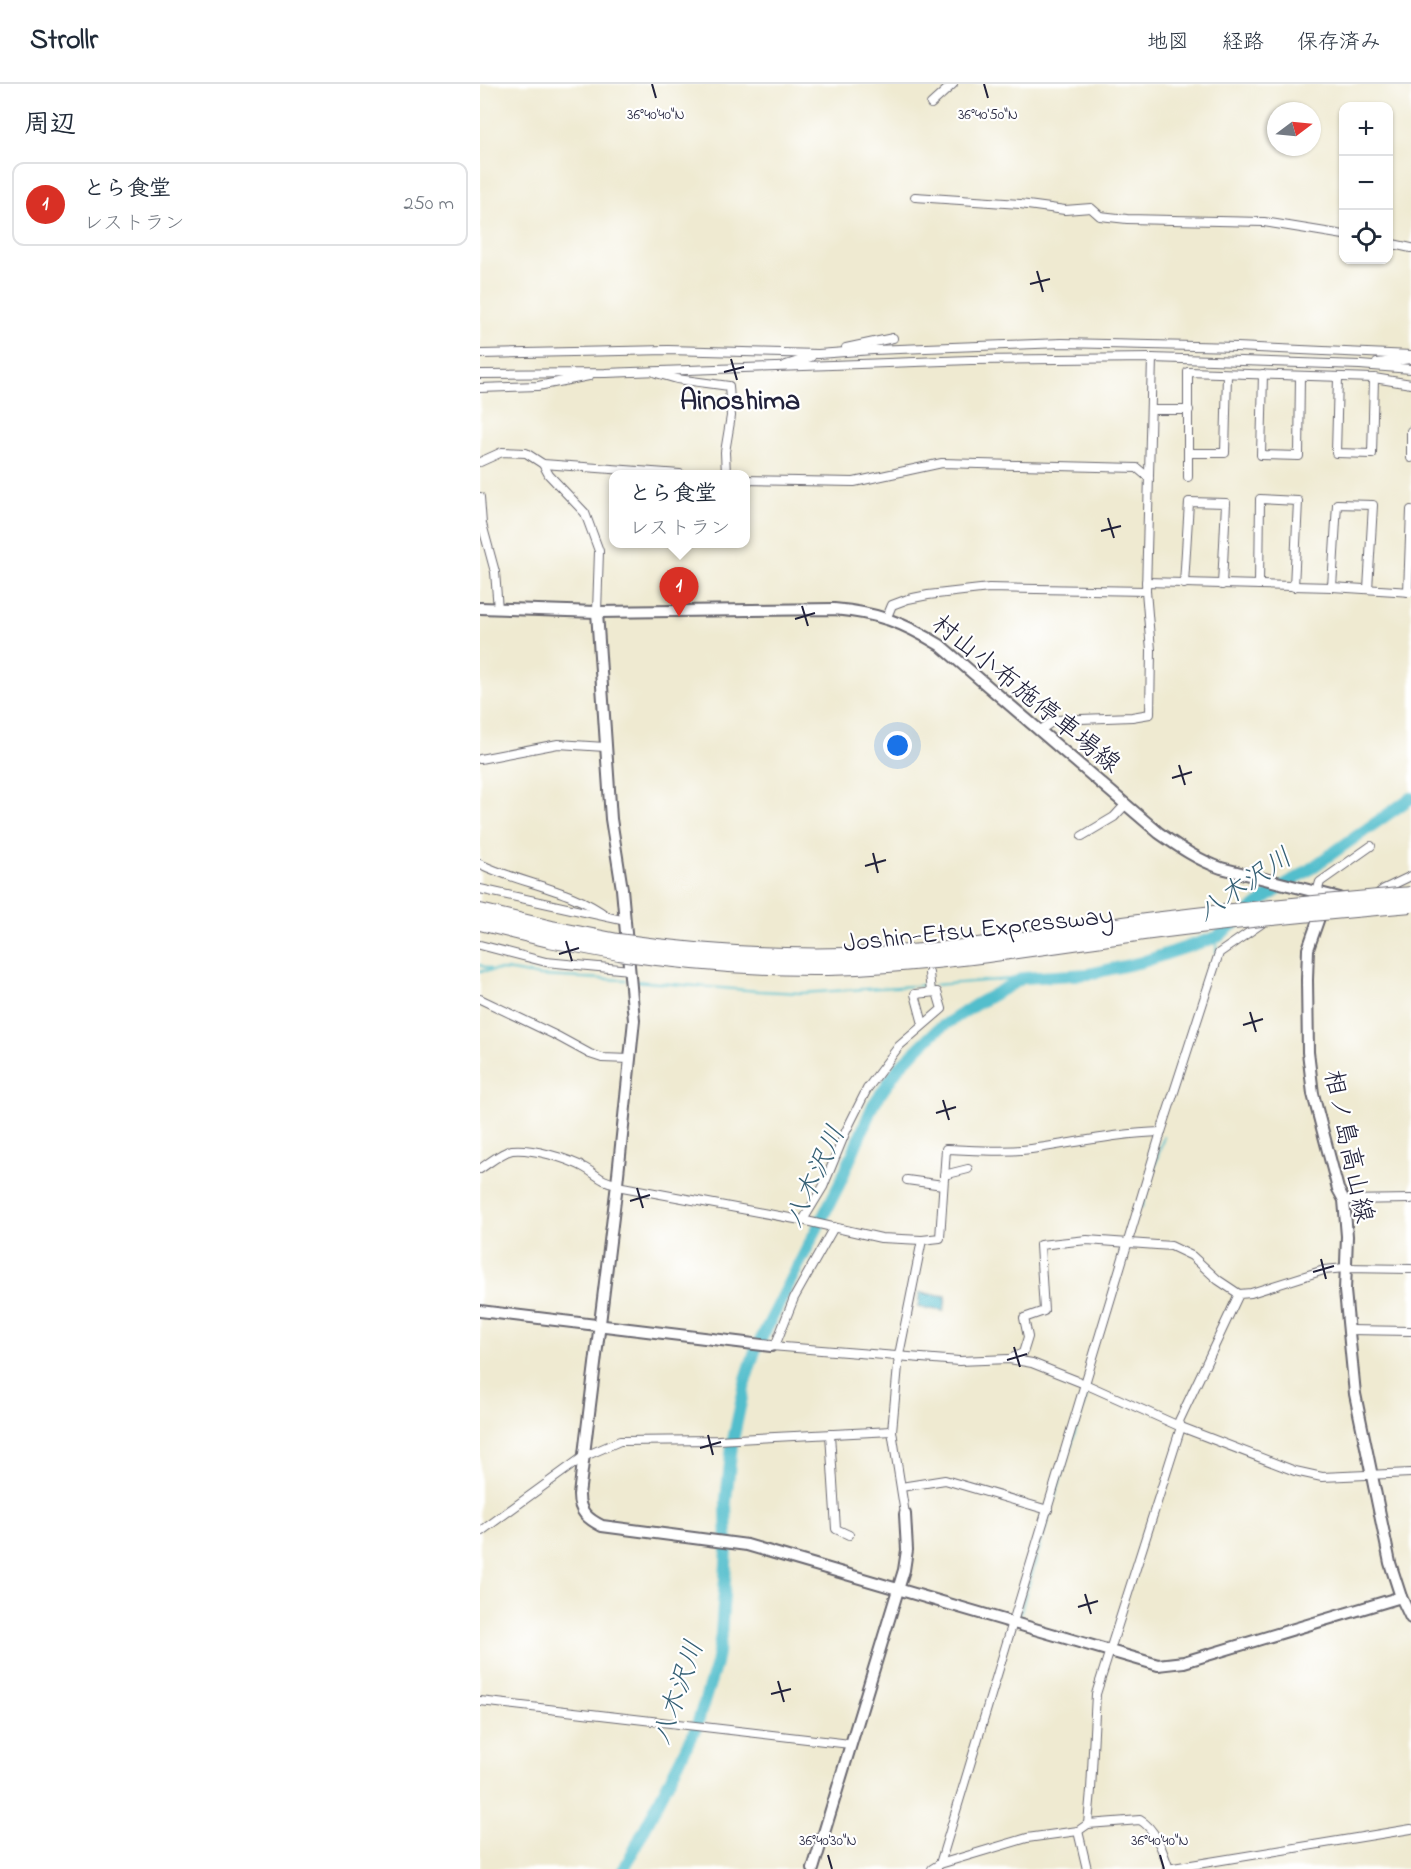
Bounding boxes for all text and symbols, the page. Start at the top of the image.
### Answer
text: Strollr [30,21,98,62]
text: 地図 [1147,28,1189,58]
text: 経路 [1222,28,1264,58]
text: 保存済み [1297,28,1381,58]
north arrow [1267,102,1321,156]
map controls [1339,102,1393,264]
button: + [1339,102,1393,156]
text: 36°40'40"N [627,104,685,126]
text: 36°40'50"N [958,104,1018,126]
text: 周辺 [24,107,76,145]
button: − [1339,156,1393,210]
text: とら食堂 [83,174,171,206]
text: 1 [42,190,49,219]
text: 250 m [403,190,454,219]
text: レストラン [83,210,185,239]
button: locate [1339,210,1393,264]
district label: Ainoshima [680,382,800,423]
popup [609,470,750,548]
text: とら食堂 [629,479,717,511]
text: レストラン [629,515,730,544]
pin: 1 [660,568,698,617]
street label: 村山小布施停車場線 [922,607,1128,784]
your location [883,731,912,760]
water label: 八木沢川 [1190,840,1301,932]
street label: Joshin-Etsu Expressway [841,898,1115,964]
street label: 相ノ島高山線 [1312,1066,1382,1227]
water label: 八木沢川 [776,1120,857,1234]
water label: 八木沢川 [643,1635,715,1750]
text: 36°40'30"N [799,1830,857,1852]
text: 36°40'40"N [1131,1830,1189,1852]

